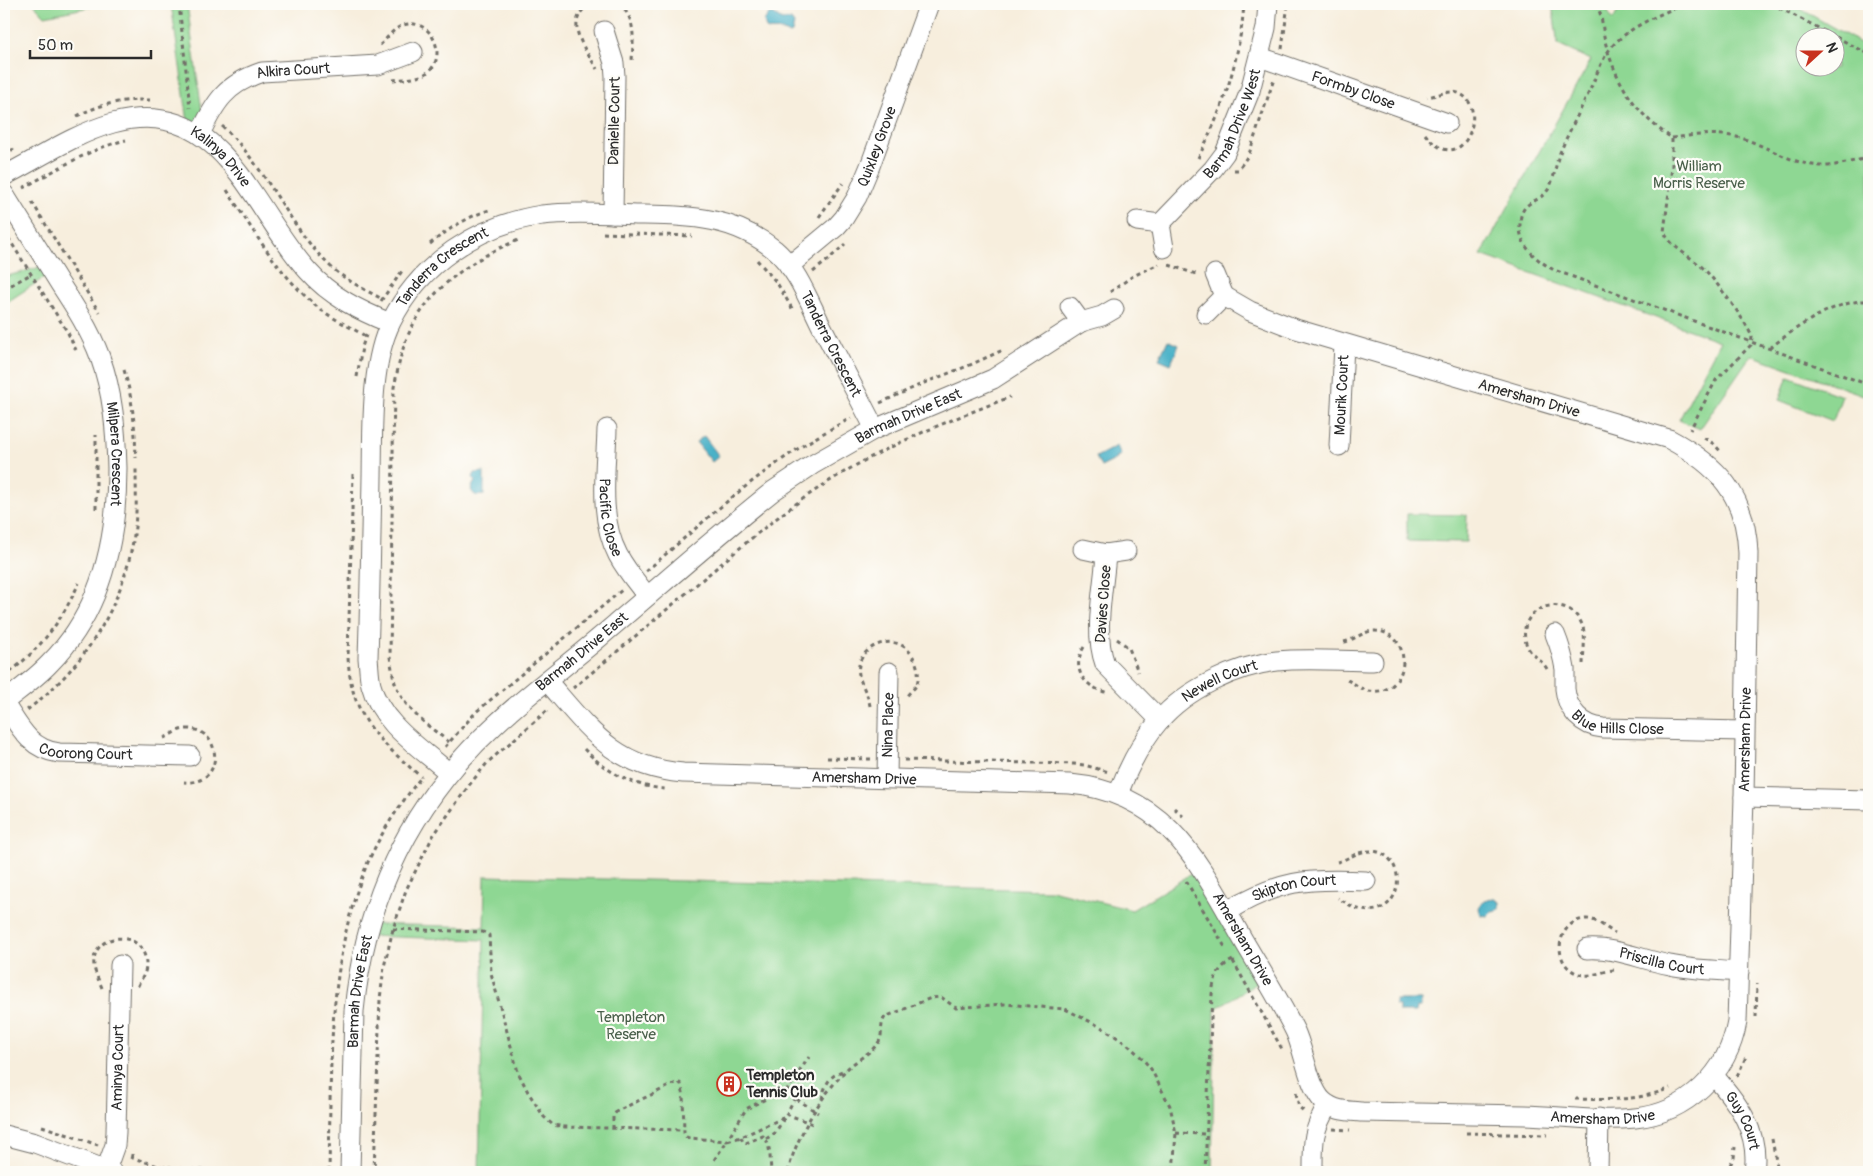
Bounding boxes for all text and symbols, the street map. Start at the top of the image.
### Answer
scale bar [30,28,151,60]
north arrow [1796,28,1846,78]
text: 50 m [38,36,73,55]
text: N [1822,40,1841,55]
street label: Alkira Court [253,59,332,83]
street label: Barmah Drive West [1199,66,1266,183]
street label: Formby Close [1309,67,1398,114]
street label: Danielle Court [604,76,625,165]
street label: Quixley Grove [853,103,901,190]
street label: Kalinya Drive [187,122,255,191]
park label: William Morris Reserve [1653,157,1746,193]
street label: Tanderra Crescent [393,223,492,311]
street label: Tanderra Crescent [796,288,866,401]
street label: Mourik Court [1331,354,1354,436]
street label: Amersham Drive [1476,375,1582,422]
street label: Barmah Drive East [852,384,965,448]
street label: Milpera Crescent [102,400,126,508]
street label: Pacific Close [595,478,627,561]
street label: Davies Close [1091,564,1116,644]
street label: Barmah Drive East [532,608,633,696]
street label: Newell Court [1178,656,1261,707]
street label: Amersham Drive [1735,687,1756,792]
street label: Nina Place [878,692,899,758]
street label: Blue Hills Close [1567,706,1664,739]
street label: Coorong Court [35,739,134,765]
street label: Amersham Drive [811,768,917,790]
street label: Skipton Court [1249,871,1337,906]
street label: Amersham Drive [1208,889,1277,990]
street label: Barmah Drive East [344,932,377,1048]
street label: Priscilla Court [1617,943,1706,980]
park label: Templeton Reserve [597,1008,665,1044]
street label: Aminya Court [108,1023,129,1111]
place label: Templeton Tennis Club [745,1066,818,1102]
building icon: Templeton Tennis Club [716,1071,742,1097]
street label: Guy Court [1720,1088,1764,1152]
street label: Amersham Drive [1550,1105,1658,1129]

